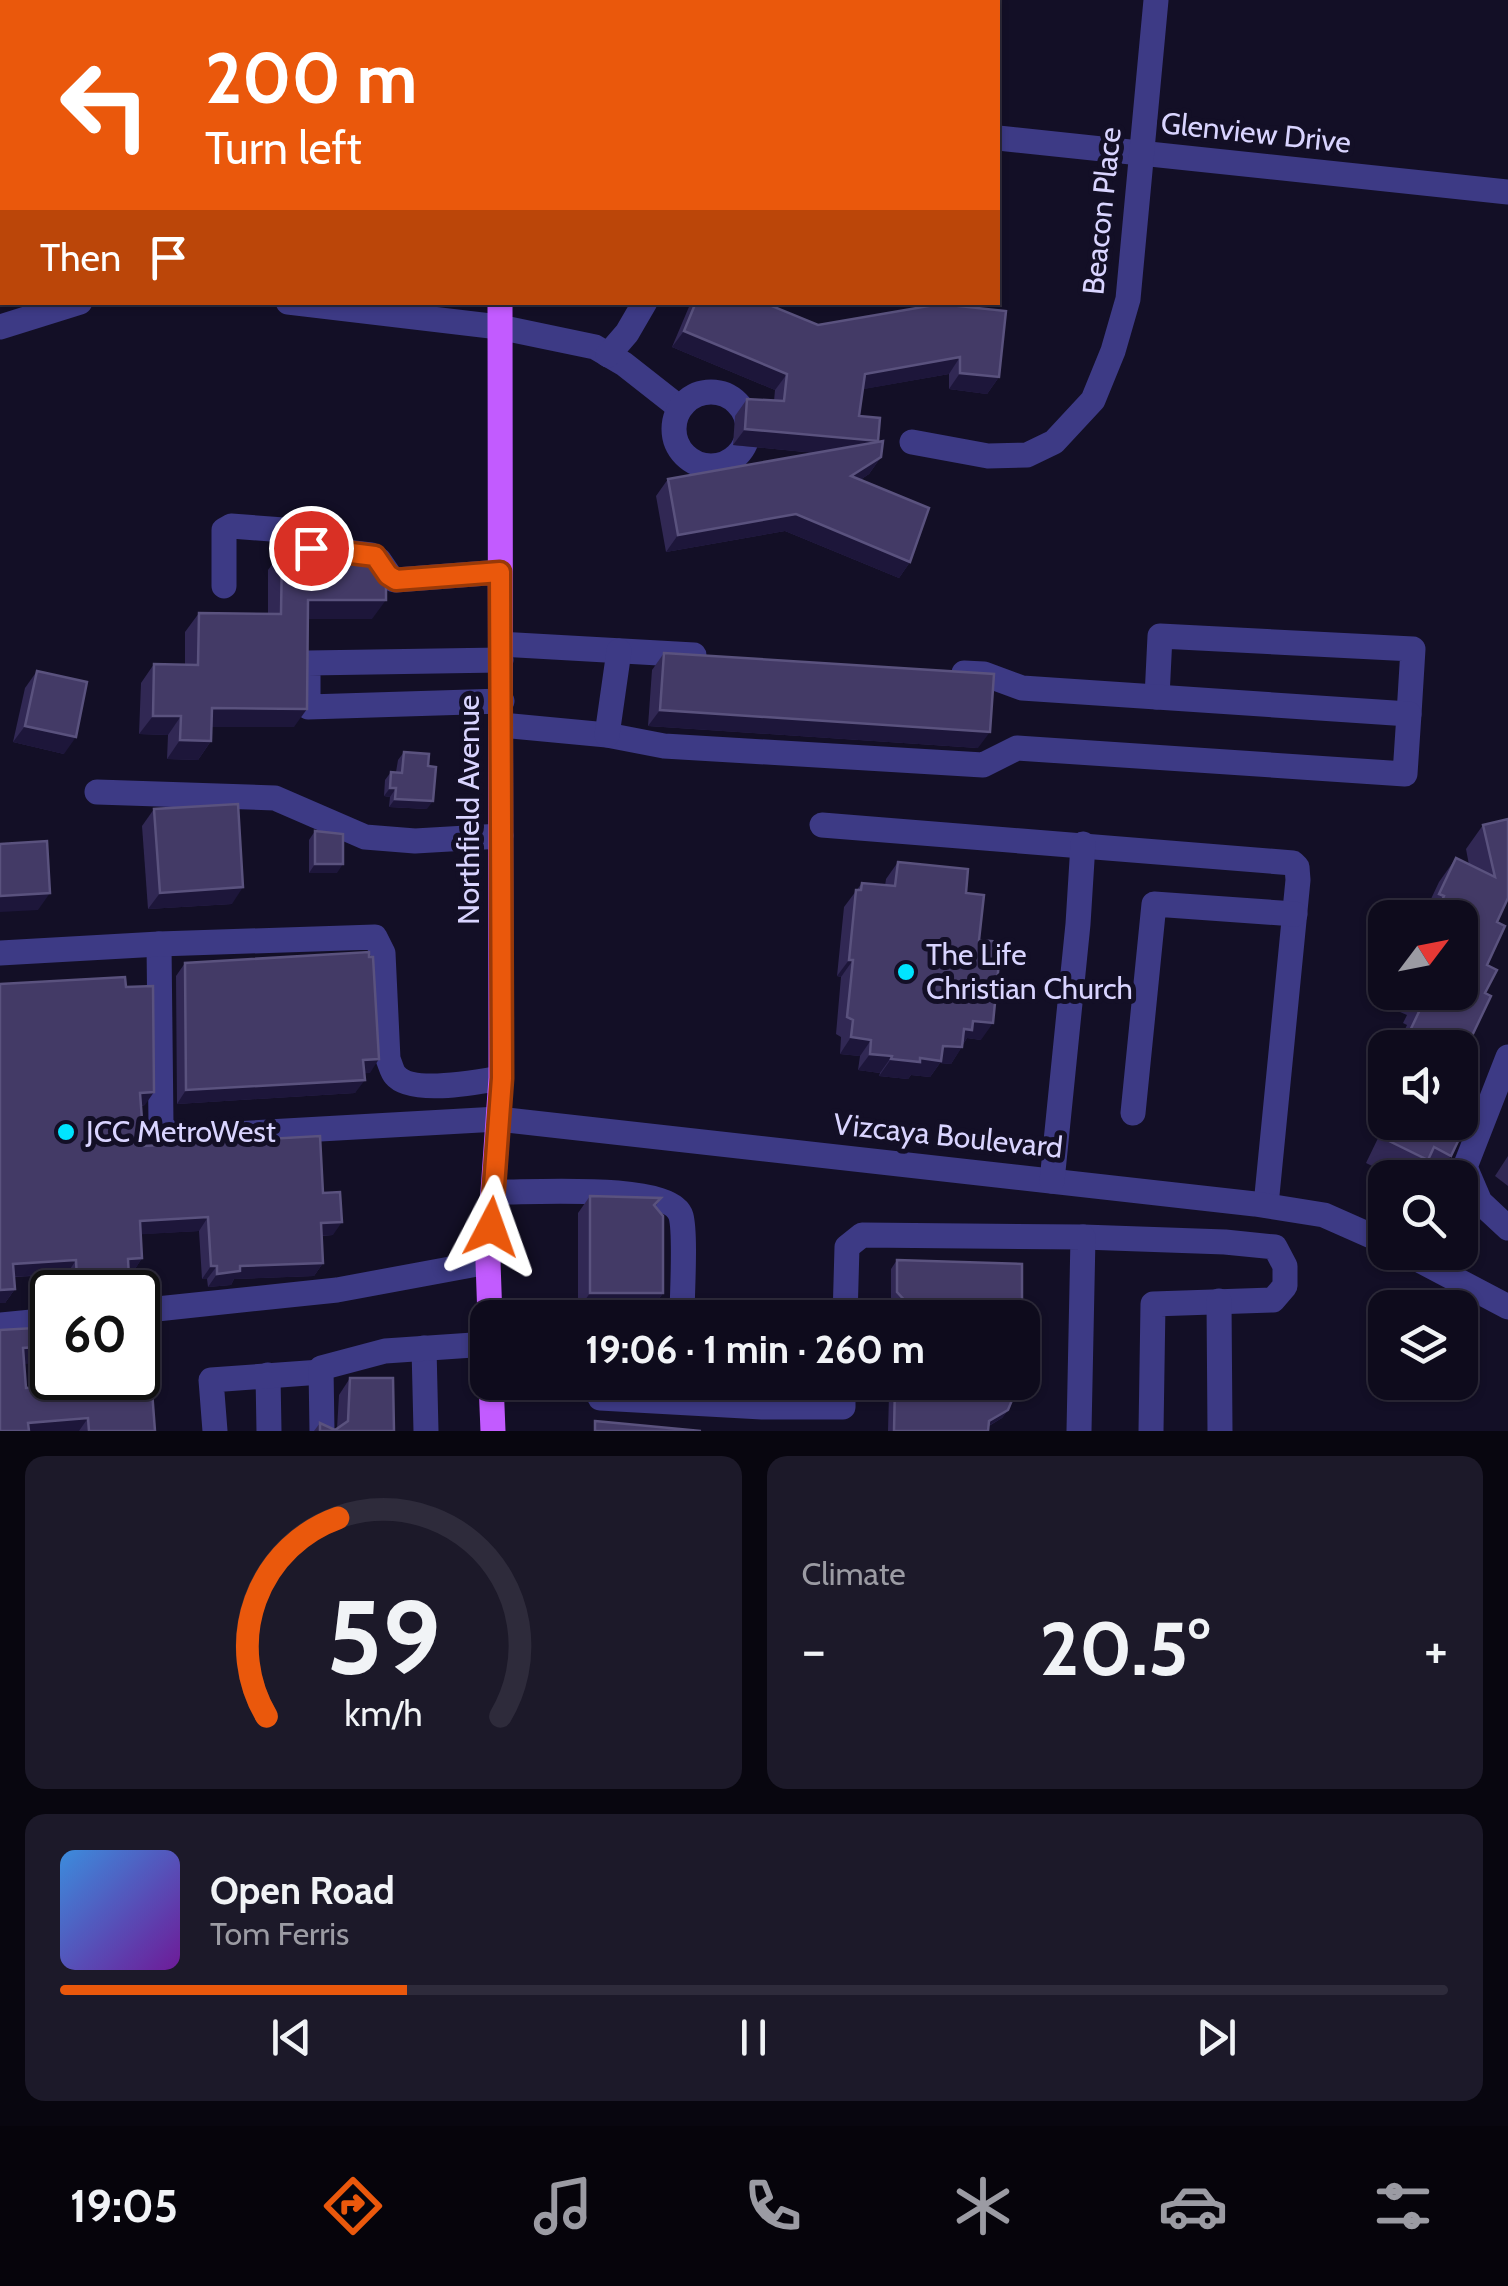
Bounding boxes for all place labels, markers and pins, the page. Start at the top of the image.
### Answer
pin [269,506,354,591]
place label: The Life Christian Church [926,936,1133,1007]
marker: The Life Christian Church [895,961,917,983]
place label: JCC MetroWest [85,1113,276,1150]
marker: JCC MetroWest [55,1121,77,1143]

